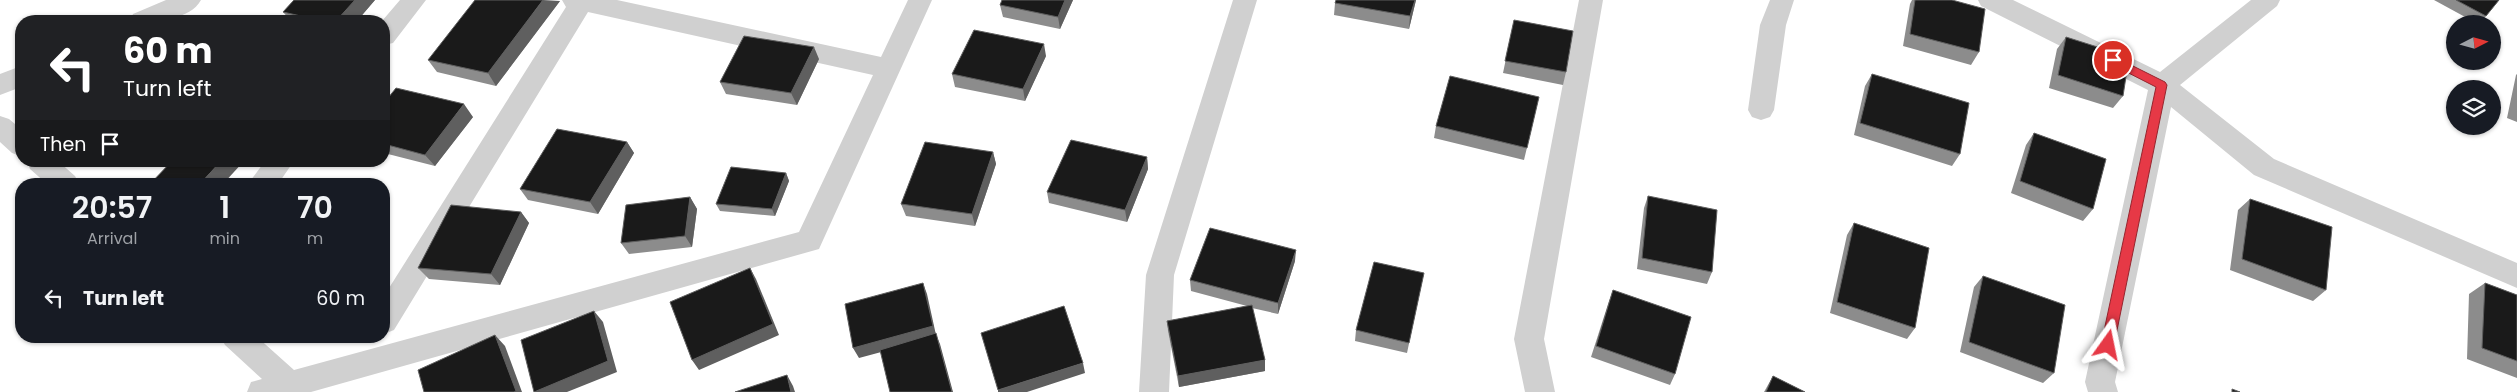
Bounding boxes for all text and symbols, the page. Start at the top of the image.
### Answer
north arrow [2446,15,2501,70]
map controls [2446,15,2501,135]
text: 60 m [123,26,213,75]
icon: left [40,35,105,100]
pin [2092,39,2134,81]
icon: arrive [2099,46,2127,74]
text: Turn left [123,73,211,104]
button: layers [2446,80,2501,135]
icon: arrive [96,130,124,158]
text: Then [40,131,86,158]
text: 20:57 [72,186,152,229]
text: 1 [219,186,230,229]
text: 70 [297,186,333,229]
text: Arrival [87,227,137,250]
text: min [209,227,240,250]
text: m [307,227,323,250]
icon: left [40,284,68,312]
text: Turn left [83,285,164,312]
text: 60 m [316,285,365,312]
position arrow [2081,318,2133,370]

